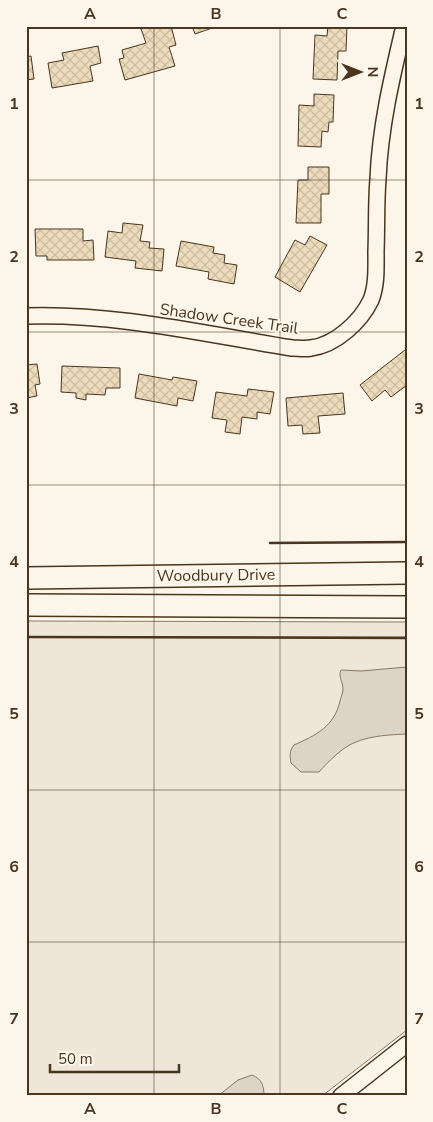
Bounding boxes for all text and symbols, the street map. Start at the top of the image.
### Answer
text: A [84,3,96,25]
text: B [210,3,222,25]
text: C [337,3,348,25]
north arrow [336,48,386,98]
text: N [363,67,382,77]
text: 1 [9,93,19,115]
text: 1 [414,93,424,115]
text: 2 [9,246,19,268]
text: 2 [414,246,424,268]
street label: Shadow Creek Trail [158,298,300,340]
text: 3 [9,398,19,420]
text: 3 [414,398,424,420]
text: 4 [9,551,19,573]
text: 4 [414,551,424,573]
street label: Woodbury Drive [157,564,275,587]
text: 5 [9,703,19,725]
text: 5 [414,703,424,725]
text: 6 [9,856,19,878]
text: 6 [414,856,424,878]
text: 7 [9,1008,19,1030]
text: 7 [414,1008,424,1030]
scale bar [50,1042,179,1074]
text: 50 m [58,1049,93,1069]
text: A [84,1098,96,1120]
text: B [210,1098,222,1120]
text: C [337,1098,348,1120]

